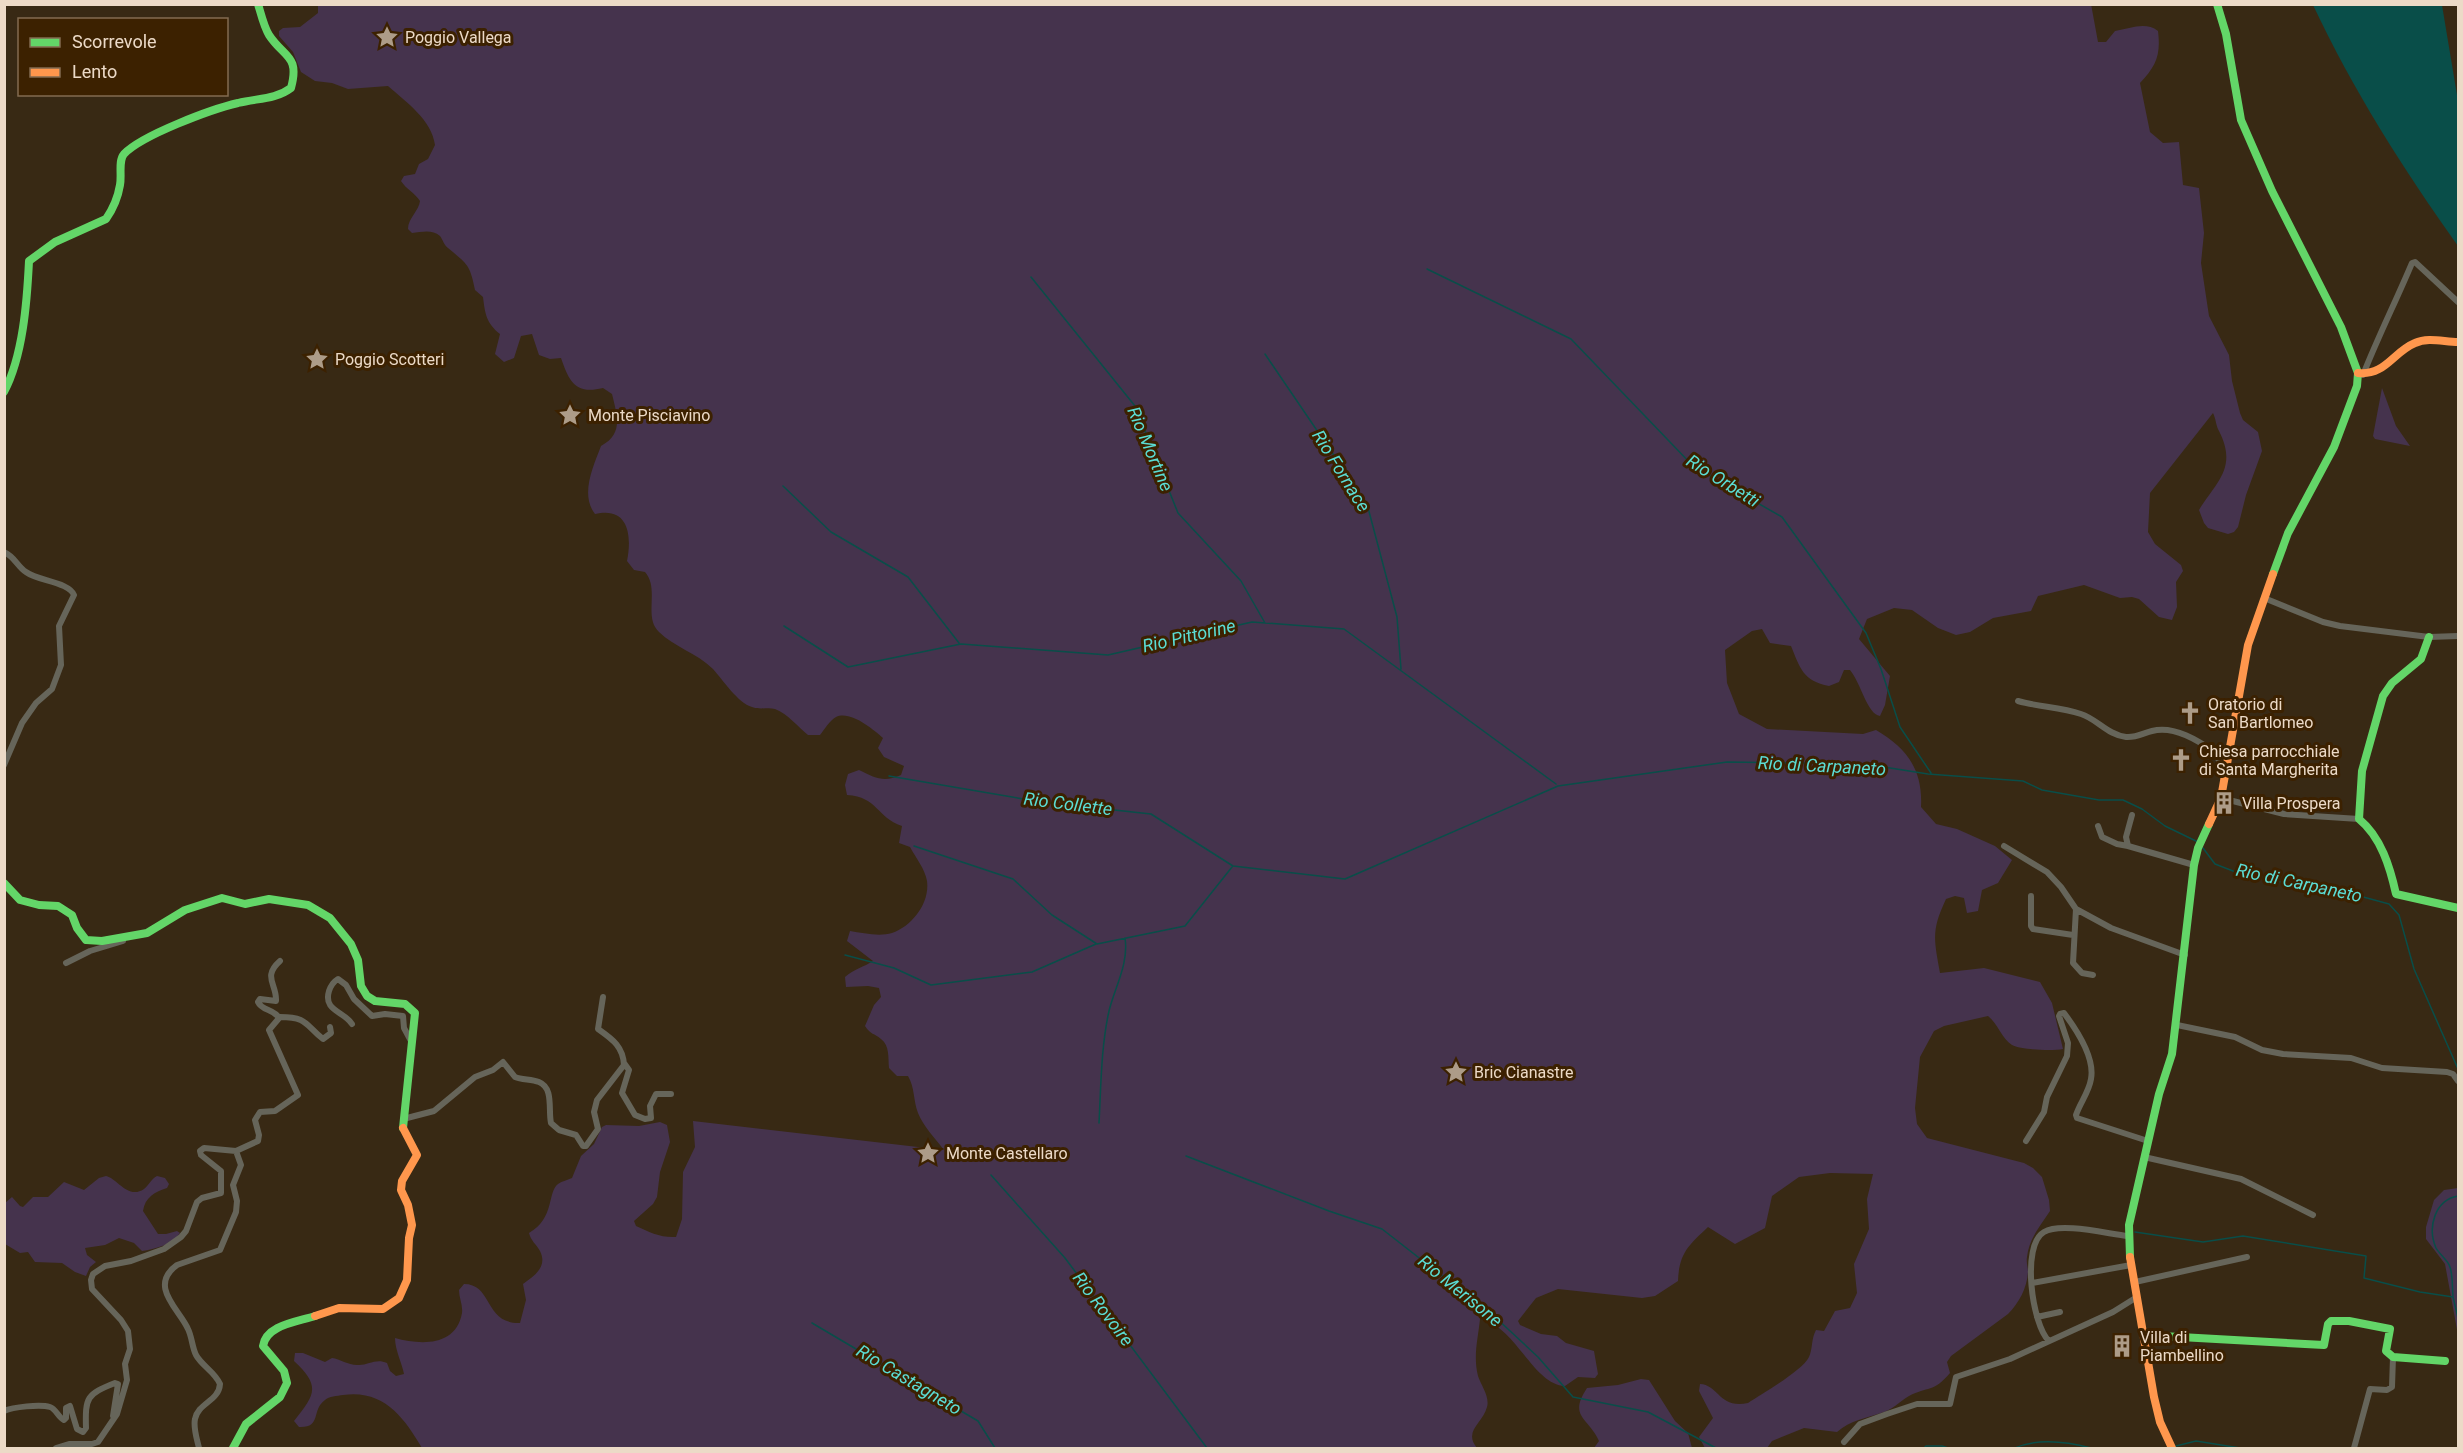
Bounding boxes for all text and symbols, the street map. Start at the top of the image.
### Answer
legend [18,18,228,96]
place icon: Poggio Vallega [374,24,400,50]
place label: Poggio Vallega [405,28,512,47]
text: Scorrevole [72,31,157,52]
text: Lento [72,61,117,82]
place icon: Poggio Scotteri [304,346,330,372]
place label: Poggio Scotteri [335,350,444,369]
place icon: Monte Pisciavino [557,402,583,428]
water label: Rio Mortine [1123,403,1178,494]
place label: Monte Pisciavino [588,406,710,425]
water label: Rio Fornace [1308,426,1375,515]
water label: Rio Orbetti [1683,450,1764,512]
water label: Rio Pittorine [1140,615,1237,656]
place label: Oratorio di San Bartlomeo [2208,695,2313,732]
church icon: Oratorio di San Bartlomeo [2177,700,2203,726]
place label: Chiesa parrocchiale di Santa Margherita [2199,742,2340,779]
church icon: Chiesa parrocchiale di Santa Margherita [2168,747,2194,773]
water label: Rio di Carpaneto [1757,752,1887,779]
water label: Rio Collette [1023,788,1114,819]
building icon: Villa Prospera [2211,790,2237,816]
place label: Villa Prospera [2242,794,2341,813]
water label: Rio di Carpaneto [2234,859,2364,906]
place icon: Bric Cianastre [1443,1059,1469,1085]
place label: Bric Cianastre [1474,1063,1573,1082]
place icon: Monte Castellaro [915,1140,941,1166]
place label: Monte Castellaro [946,1144,1068,1163]
water label: Rio Merisone [1414,1250,1507,1331]
water label: Rio Rovoire [1069,1267,1138,1350]
place label: Villa di Piambellino [2140,1328,2224,1365]
building icon: Villa di Piambellino [2109,1333,2135,1359]
water label: Rio Castagneto [853,1340,966,1419]

